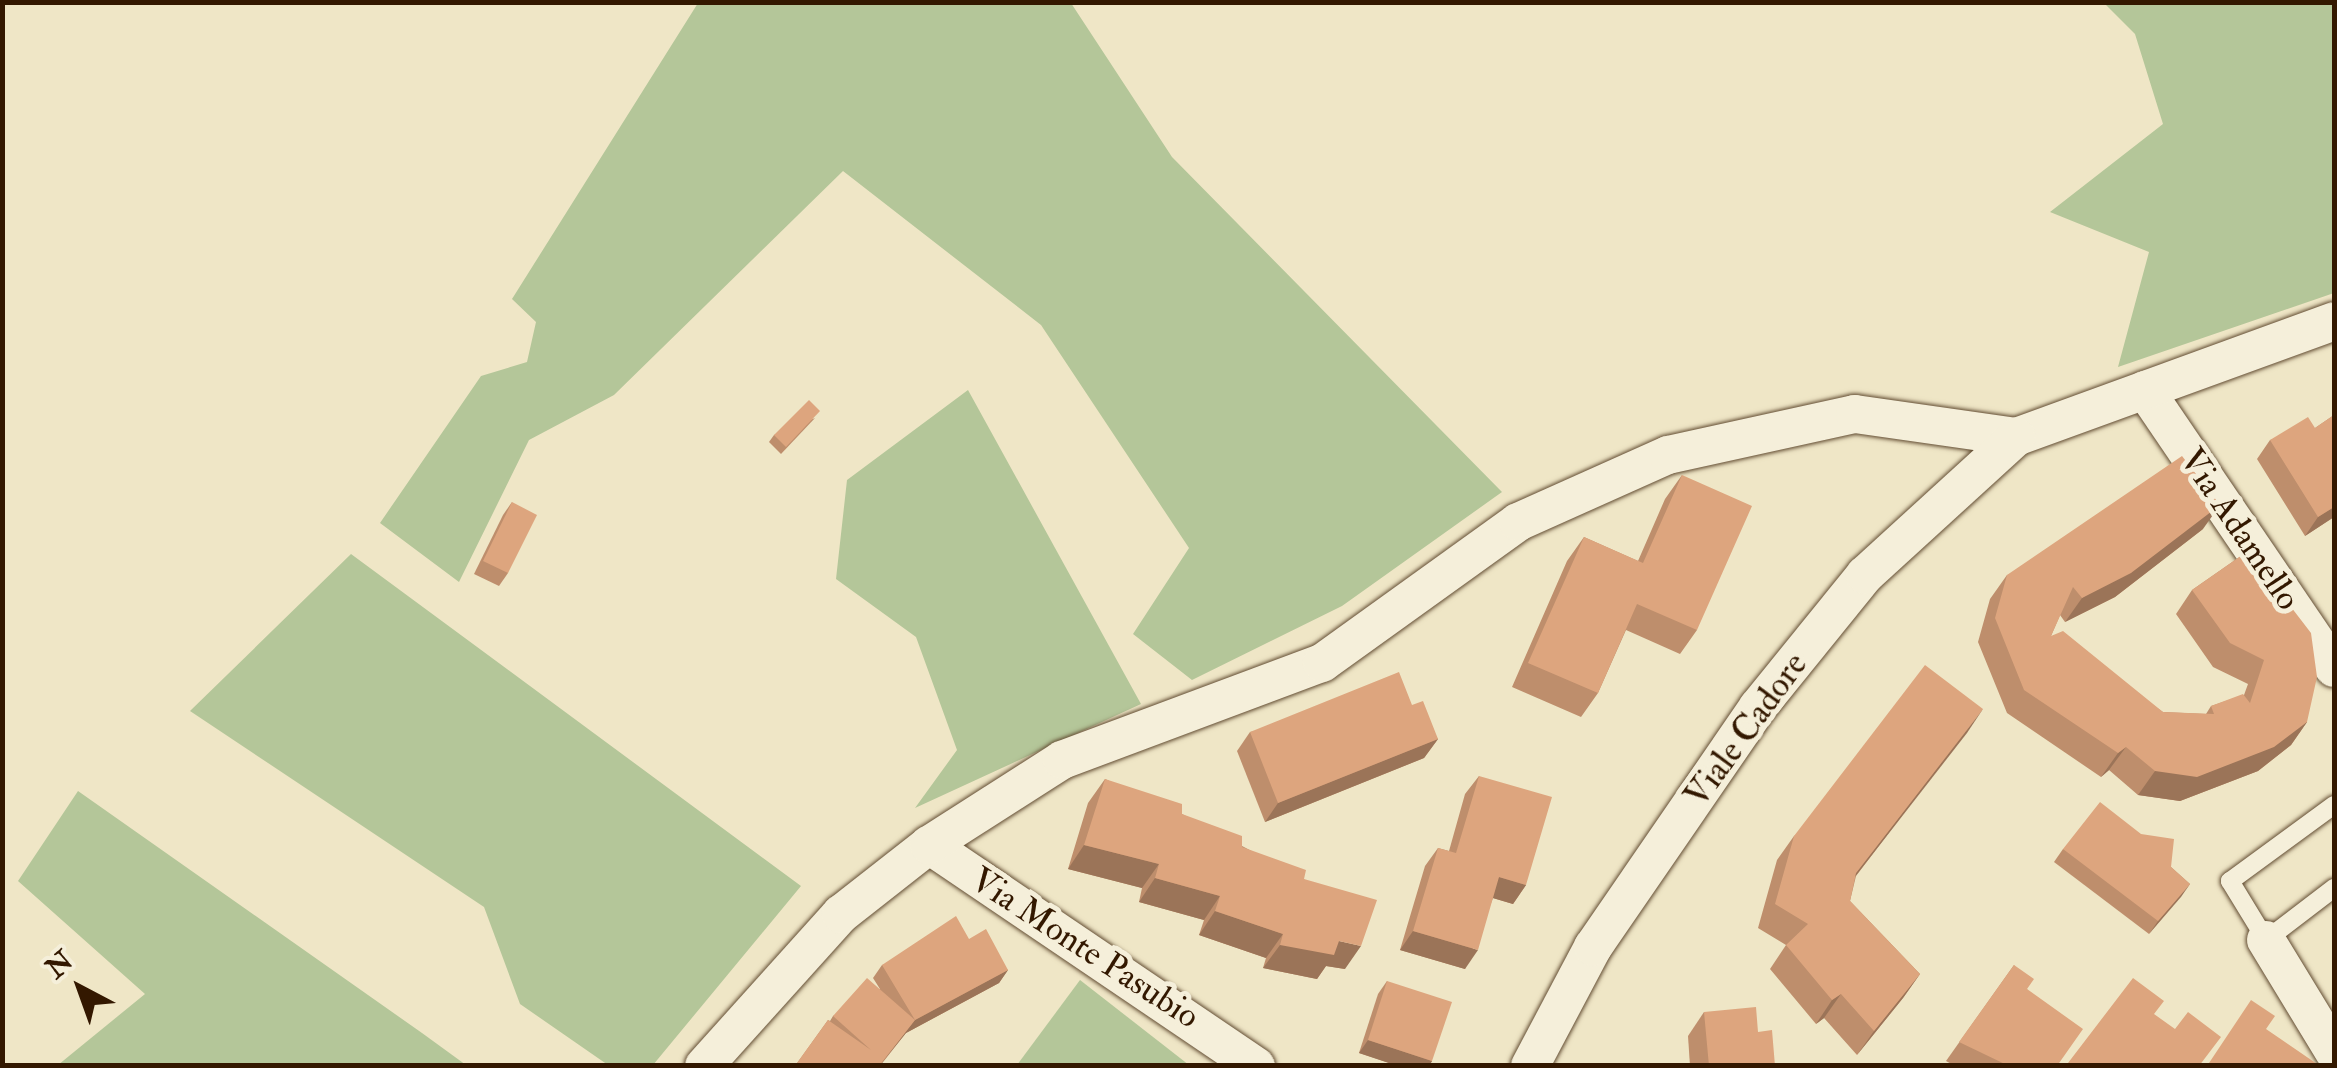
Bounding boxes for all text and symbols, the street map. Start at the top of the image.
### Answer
street label: Via Adamello [2171,440,2309,618]
street label: Viale Cadore [1676,645,1816,815]
street label: Via Monte Pasubio [963,859,1207,1037]
north arrow [30,938,130,1038]
text: N [39,944,81,986]

